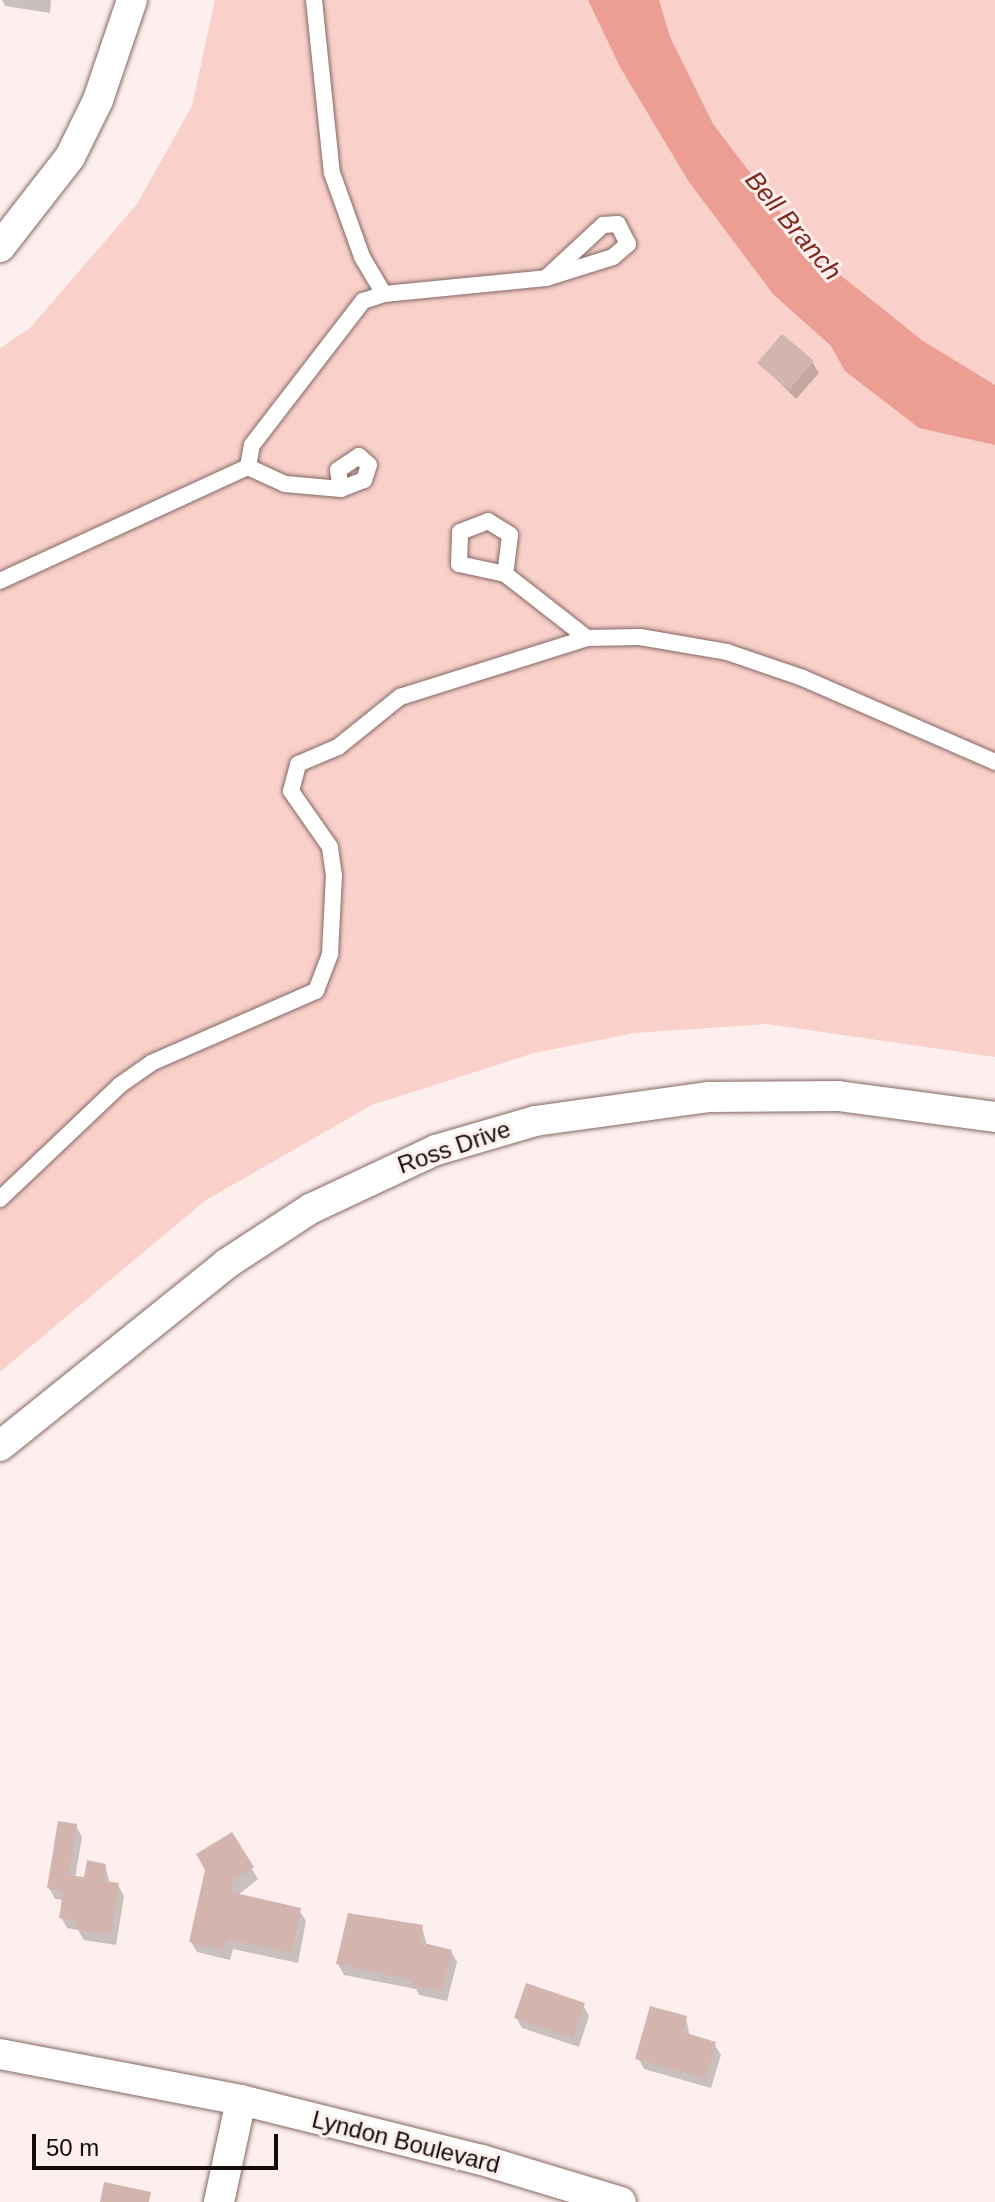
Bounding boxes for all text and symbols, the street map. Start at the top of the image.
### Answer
water label: Bell Branch [738,165,848,287]
street label: Ross Drive [394,1114,514,1180]
street label: Lyndon Boulevard [309,2105,503,2179]
scale bar [36,2118,282,2168]
text: 50 m [46,2134,99,2161]

